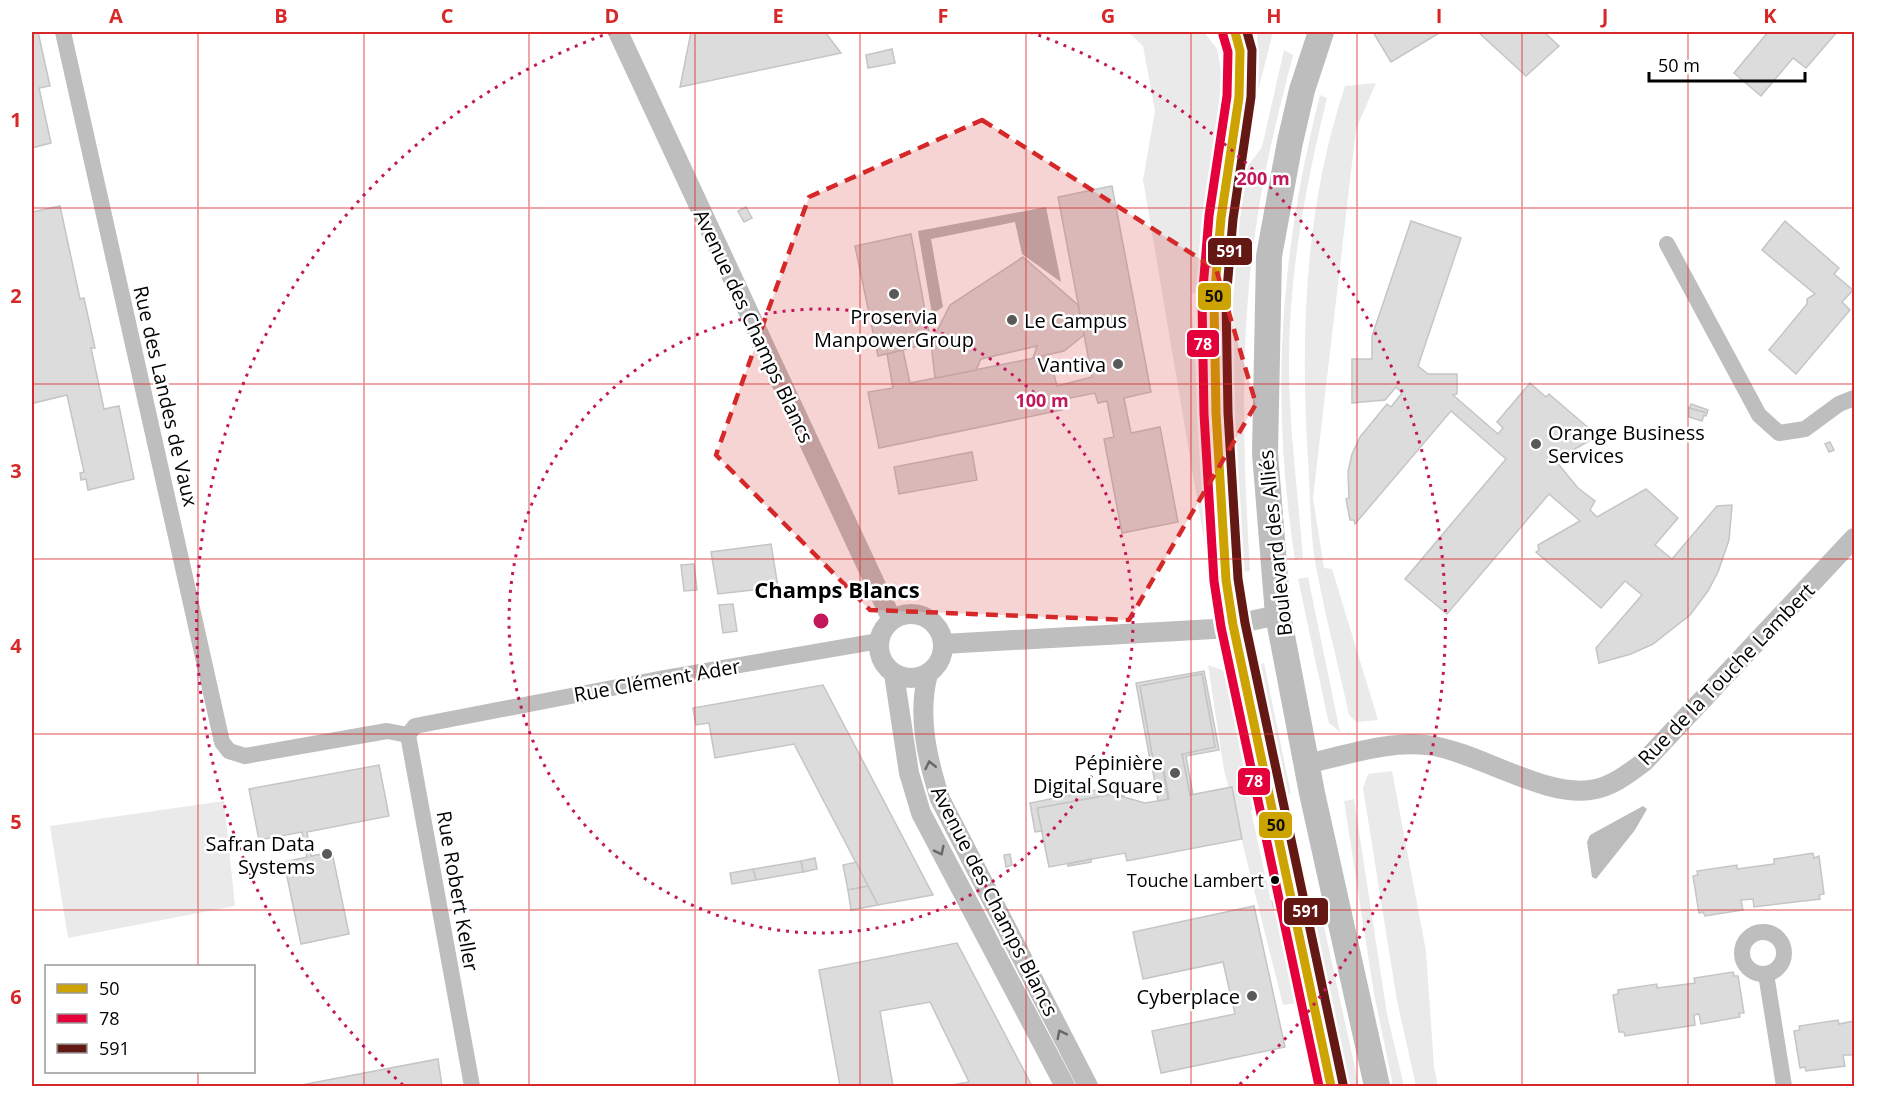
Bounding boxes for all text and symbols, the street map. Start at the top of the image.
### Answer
text: A [109,2,123,29]
text: B [274,2,288,29]
text: C [441,2,454,29]
text: D [605,2,619,29]
text: E [772,2,784,29]
text: F [938,2,948,29]
text: G [1101,2,1115,29]
text: H [1266,2,1282,29]
text: I [1436,2,1442,29]
text: J [1600,2,1608,29]
text: K [1763,2,1777,29]
scale bar [1649,45,1805,83]
text: 50 m [1658,53,1700,77]
text: 1 [10,106,22,133]
text: 200 m [1236,166,1290,190]
street label: Avenue des Champs Blancs [688,205,820,447]
line badge: 591 [1207,237,1253,266]
text: 591 [1216,240,1244,262]
text: 2 [10,282,22,309]
line badge: 50 [1197,282,1232,311]
street label: Rue des Landes de Vaux [127,283,205,509]
text: 50 [1205,285,1223,307]
marker: Proservia ManpowerGroup [887,287,901,301]
place label: Proservia ManpowerGroup [814,303,974,353]
place label: Le Campus [1024,307,1127,334]
marker: Le Campus [1005,313,1019,327]
line badge: 78 [1186,329,1220,358]
text: 78 [1194,333,1212,355]
place label: Vantiva [1037,351,1106,378]
marker: Vantiva [1111,357,1125,371]
text: 100 m [1015,388,1069,412]
place label: Orange Business Services [1548,419,1705,469]
marker: Orange Business Services [1529,437,1543,451]
street label: Boulevard des Alliés [1252,449,1298,637]
text: 3 [10,457,22,484]
district label: Champs Blancs [754,574,920,604]
street label: Rue de la Touche Lambert [1632,577,1820,771]
centre of rings [811,611,831,631]
text: 4 [10,632,22,659]
street label: Rue Clément Ader [572,652,742,708]
place label: Pépinière Digital Square [1033,749,1163,799]
one-way arrow [925,761,938,771]
marker: Pépinière Digital Square [1168,766,1182,780]
line badge: 78 [1237,767,1271,796]
text: 78 [1245,770,1263,792]
street label: Avenue des Champs Blancs [925,781,1065,1021]
text: 5 [10,808,22,835]
street label: Rue Robert Keller [431,809,485,973]
line badge: 50 [1258,811,1293,839]
text: 50 [1267,814,1285,836]
place label: Safran Data Systems [206,830,315,880]
one-way arrow [933,845,944,855]
marker: Safran Data Systems [320,847,334,861]
place label: Touche Lambert [1127,868,1264,892]
marker: Touche Lambert [1269,874,1281,886]
line badge: 591 [1283,897,1329,926]
text: 591 [1292,900,1320,922]
legend [45,965,255,1073]
text: 50 [99,976,120,1000]
text: 6 [10,983,22,1010]
place label: Cyberplace [1137,983,1240,1010]
marker: Cyberplace [1245,989,1259,1003]
text: 78 [99,1006,120,1030]
one-way arrow [1057,1030,1069,1041]
text: 591 [99,1036,130,1060]

